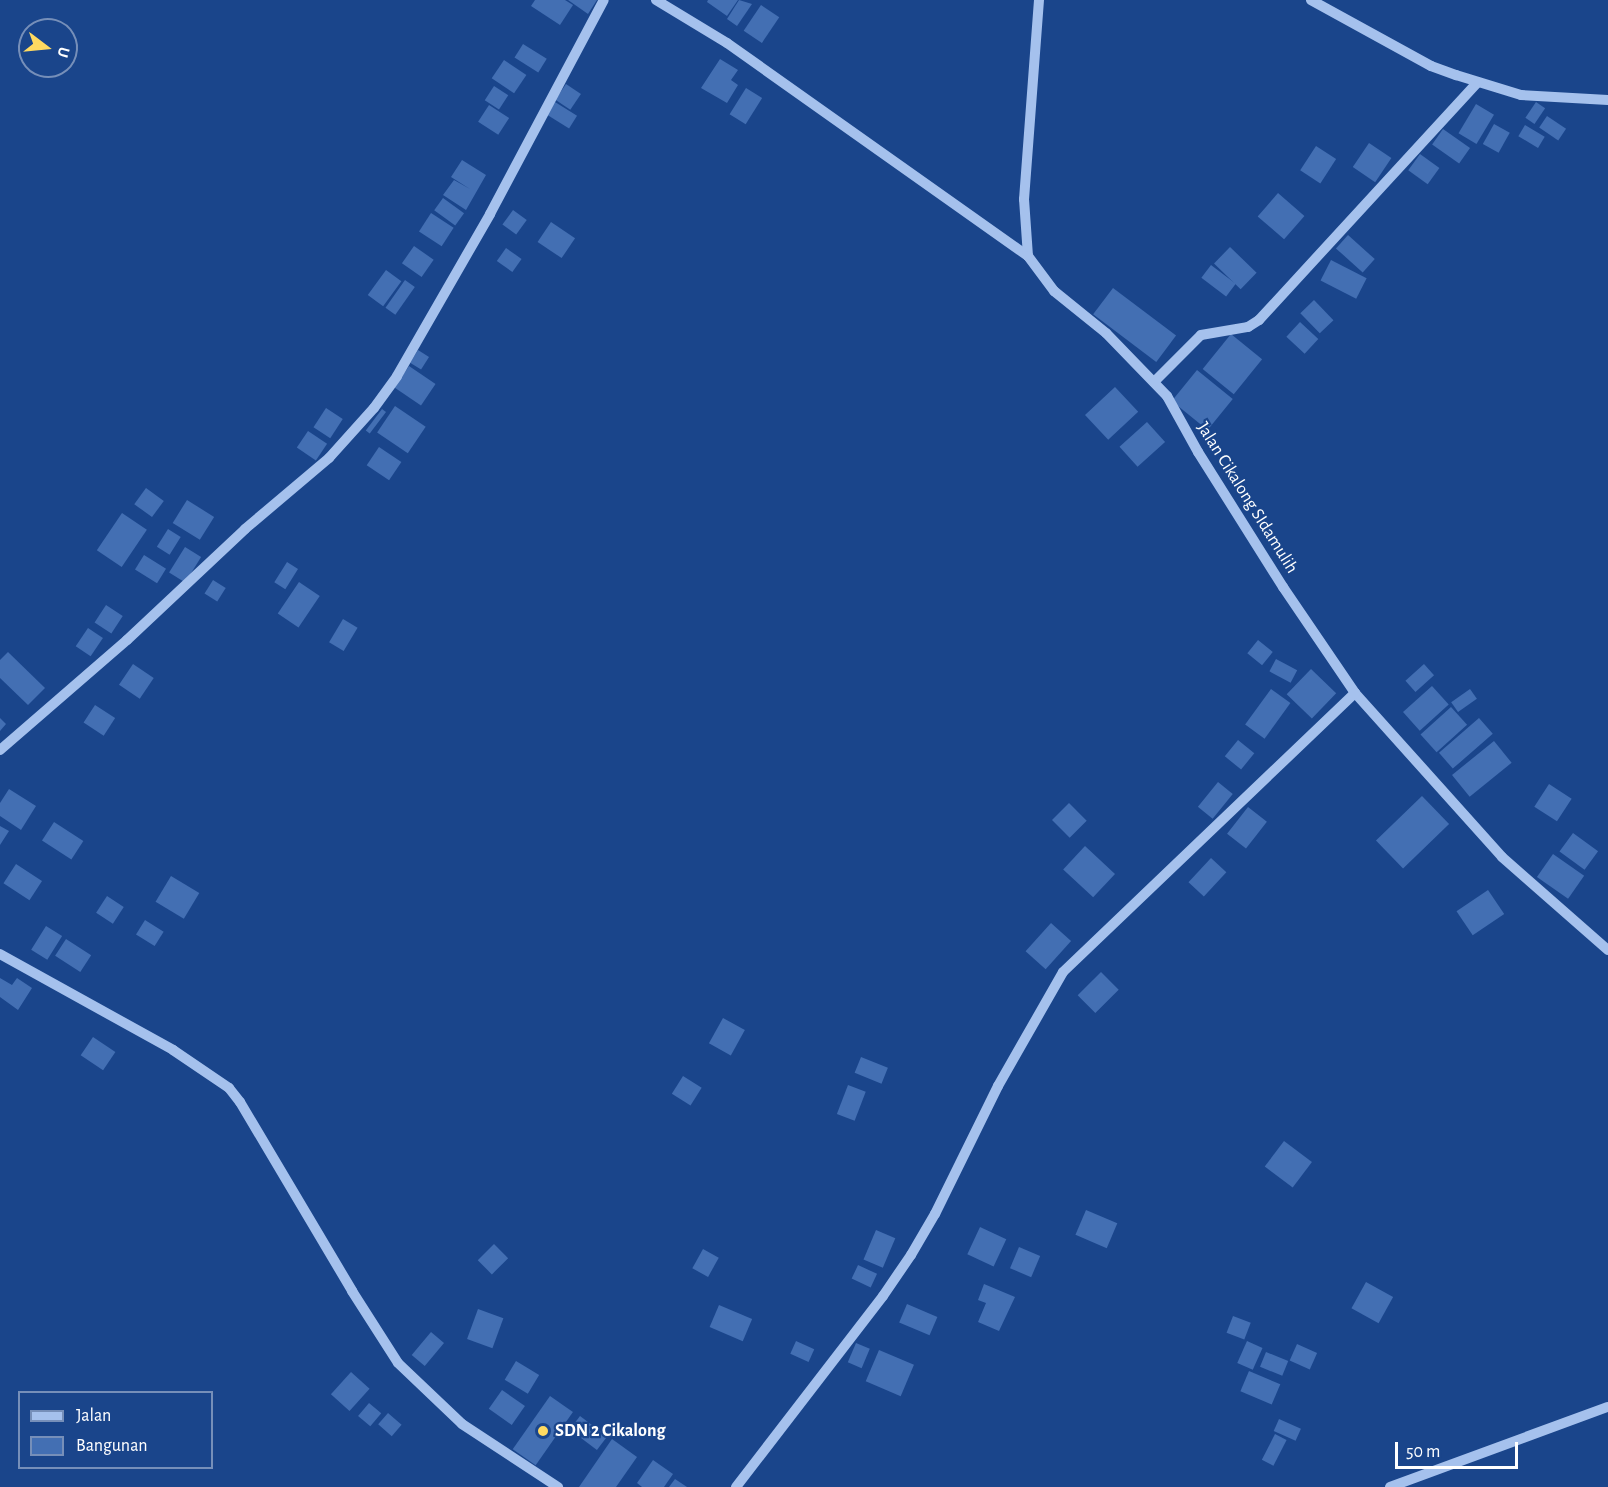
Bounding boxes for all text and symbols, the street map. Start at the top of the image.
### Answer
north arrow [18,18,78,78]
text: U [54,45,72,60]
street label: Jalan Cikalong SIdamulih [1192,418,1302,578]
legend [18,1391,213,1469]
text: Jalan [76,1407,111,1425]
place label: SDN 2 Cikalong [555,1420,665,1442]
marker: SDN 2 Cikalong [536,1424,550,1438]
scale bar [1398,1430,1521,1468]
text: Bangunan [76,1437,148,1455]
text: 50 m [1406,1443,1440,1461]

